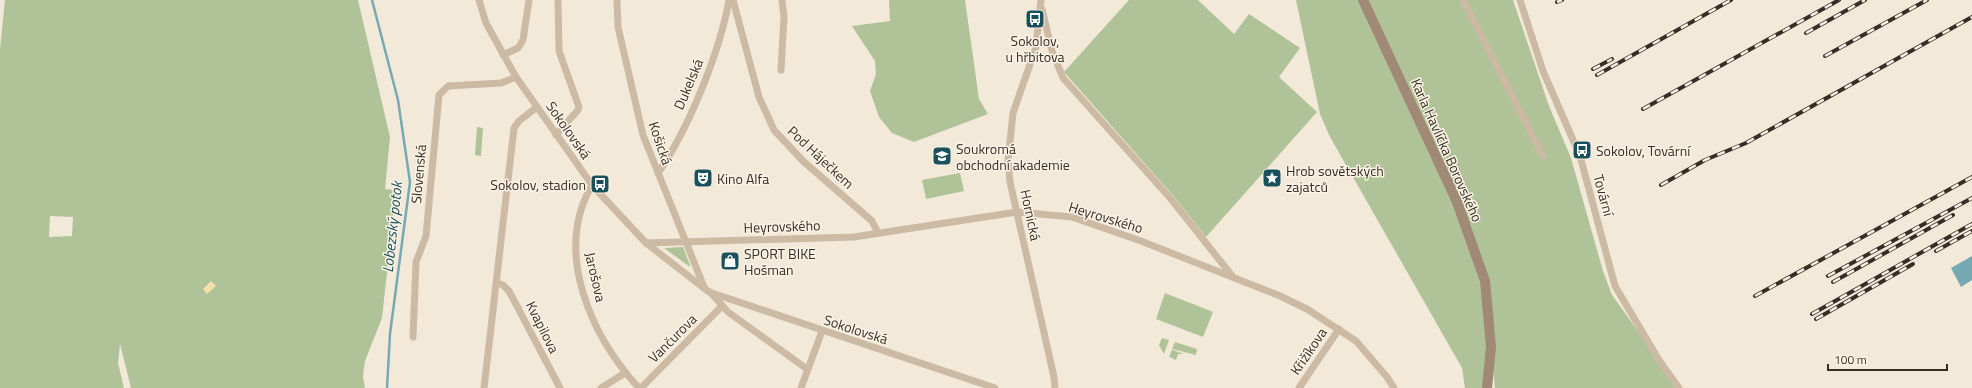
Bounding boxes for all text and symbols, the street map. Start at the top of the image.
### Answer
bus stop icon: Sokolov, u hřbitova [1024,8,1046,30]
place label: Sokolov, u hřbitova [1005,30,1065,67]
street label: Dukelská [668,55,708,113]
street label: Karla Havlíčka Borovského [1406,75,1488,225]
street label: Sokolovská [541,97,597,163]
street label: Košická [644,119,678,167]
street label: Pod Háječkem [783,121,859,193]
place label: Soukromá obchodní akademie [956,138,1070,175]
bus stop icon: Sokolov, Tovární [1571,139,1593,161]
place label: Sokolov, Tovární [1596,140,1691,161]
street label: Slovenská [405,143,431,205]
school or university icon: Soukromá obchodní akademie [931,145,953,167]
place label: Hrob sovětských zajatců [1286,160,1384,197]
theatre icon: Kino Alfa [692,167,714,189]
place icon: Hrob sovětských zajatců [1261,167,1283,189]
place label: Kino Alfa [717,168,769,189]
street label: Tovární [1588,172,1620,219]
bus stop icon: Sokolov, stadion [589,173,611,195]
place label: Sokolov, stadion [490,174,586,195]
water label: Lobezský potok [376,178,408,274]
street label: Hornická [1015,187,1047,243]
street label: Heyrovského [1066,196,1146,238]
street label: Heyrovského [743,214,821,238]
place label: SPORT BIKE Hošman [744,243,816,280]
street label: Jarošova [580,250,612,304]
shop icon: SPORT BIKE Hošman [719,250,741,272]
street label: Kvapilova [521,297,565,357]
street label: Vančurova [643,309,701,367]
street label: Sokolovská [821,309,891,349]
street label: Křižíkova [1285,323,1331,379]
scale bar [1828,346,1947,372]
text: 100 m [1834,350,1867,369]

